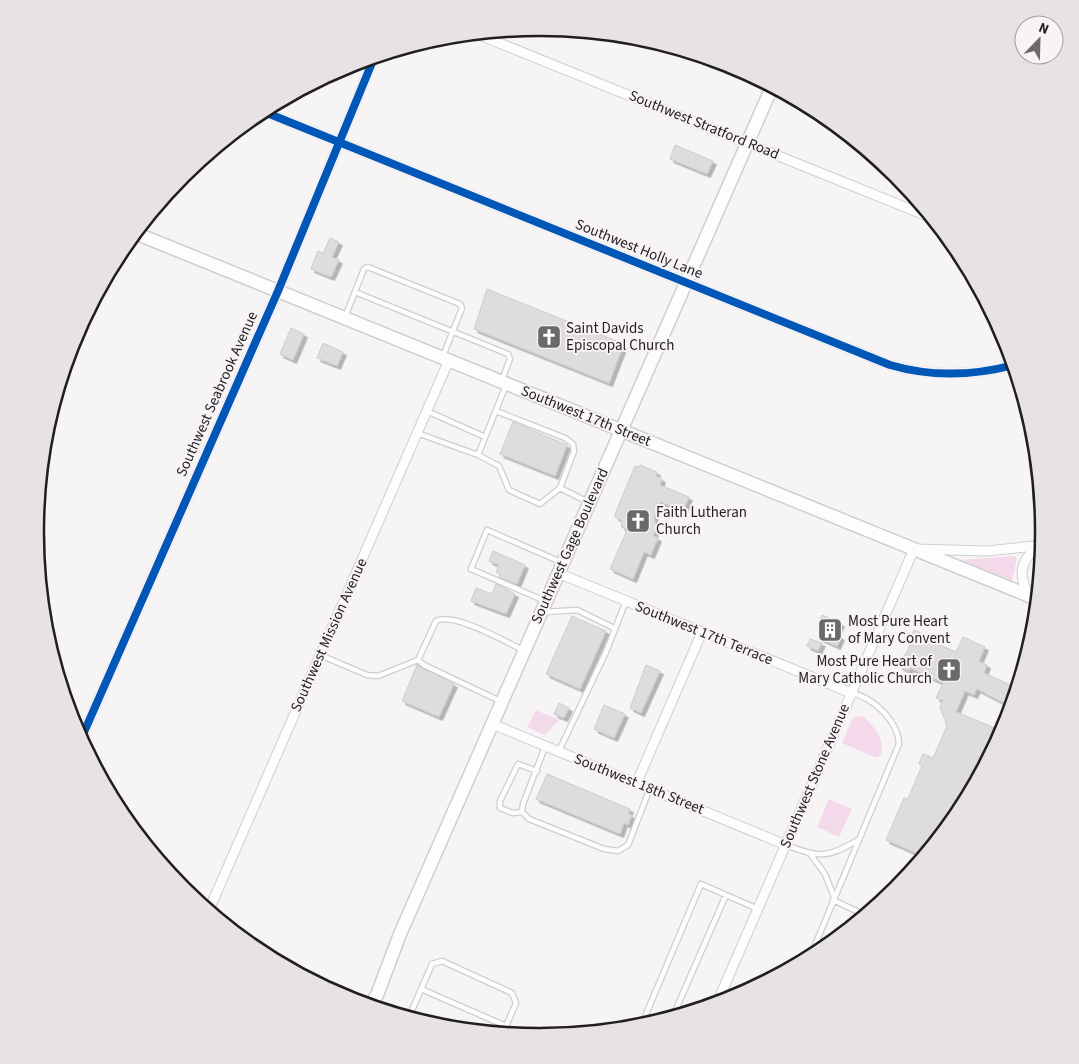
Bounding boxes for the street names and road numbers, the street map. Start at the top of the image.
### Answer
street label: Southwest Stratford Road [626,85,782,165]
street label: Southwest Holly Lane [572,214,706,284]
street label: Southwest Seabrook Avenue [171,308,263,480]
street label: Southwest 17th Street [518,380,654,452]
street label: Southwest Gage Boulevard [526,465,614,627]
street label: Southwest Mission Avenue [286,555,372,715]
street label: Southwest 17th Terrace [632,596,776,670]
street label: Southwest Stone Avenue [775,700,855,852]
street label: Southwest 18th Street [571,748,707,820]

